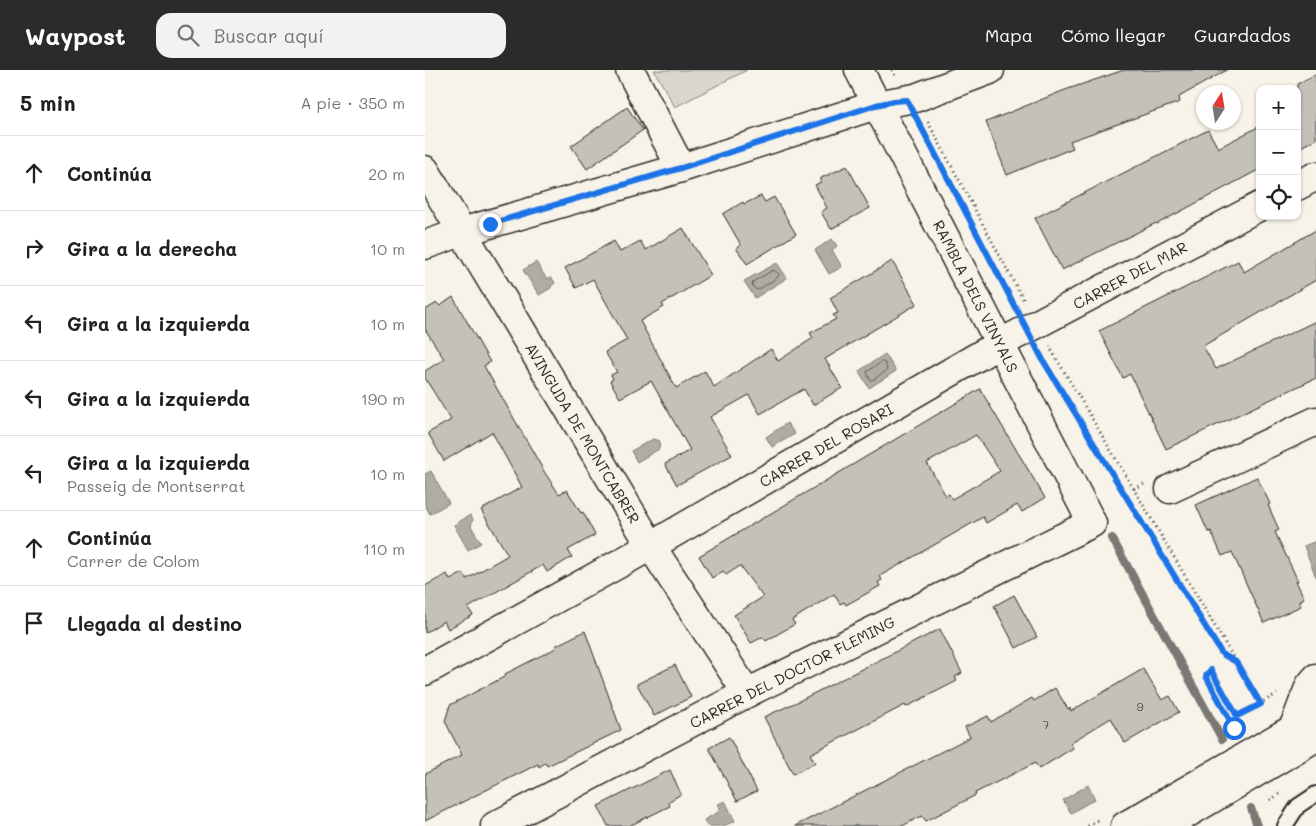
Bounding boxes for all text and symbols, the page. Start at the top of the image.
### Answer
search box [156,13,506,58]
text: Waypost [25,20,126,51]
icon: search [174,21,202,49]
text: Buscar aquí [214,23,324,48]
text: Mapa [985,23,1033,47]
text: Cómo llegar [1061,23,1166,47]
text: Guardados [1194,23,1291,47]
north arrow [1196,85,1241,130]
map controls [1256,85,1301,220]
button: + [1256,85,1301,130]
text: 5 min [20,89,76,116]
text: A pie · 350 m [300,92,405,113]
button: − [1256,130,1301,175]
icon: ahead [20,159,48,187]
text: Continúa [67,161,152,186]
text: 20 m [368,163,405,184]
button: locate [1256,175,1301,220]
route end [479,213,502,236]
street label: RAMBLA DELS VINYALS [929,217,1023,375]
icon: right [20,234,48,262]
text: Gira a la derecha [67,236,237,261]
street label: CARRER DEL MAR [1069,236,1191,314]
text: 10 m [370,238,405,259]
icon: left [20,309,48,337]
text: Gira a la izquierda [67,311,250,336]
text: 10 m [370,313,405,334]
street label: AVINGUDA DE MONTCABRER [521,339,645,527]
icon: left [20,384,48,412]
text: Gira a la izquierda [67,386,250,411]
text: 190 m [361,388,405,409]
street label: CARRER DEL ROSARI [755,398,897,492]
text: Gira a la izquierda [67,450,250,475]
icon: left [20,459,48,487]
text: 10 m [370,463,405,484]
text: Passeig de Montserrat [67,475,246,496]
text: Continúa [67,525,152,550]
icon: ahead [20,534,48,562]
text: 110 m [363,538,405,559]
text: Carrer de Colom [67,550,200,571]
icon: arrive [20,609,48,637]
text: Llegada al destino [67,611,242,636]
street label: CARRER DEL DOCTOR FLEMING [686,611,898,733]
house number: 9 [1136,698,1144,714]
house number: 7 [1043,716,1050,732]
route start [1223,717,1246,740]

